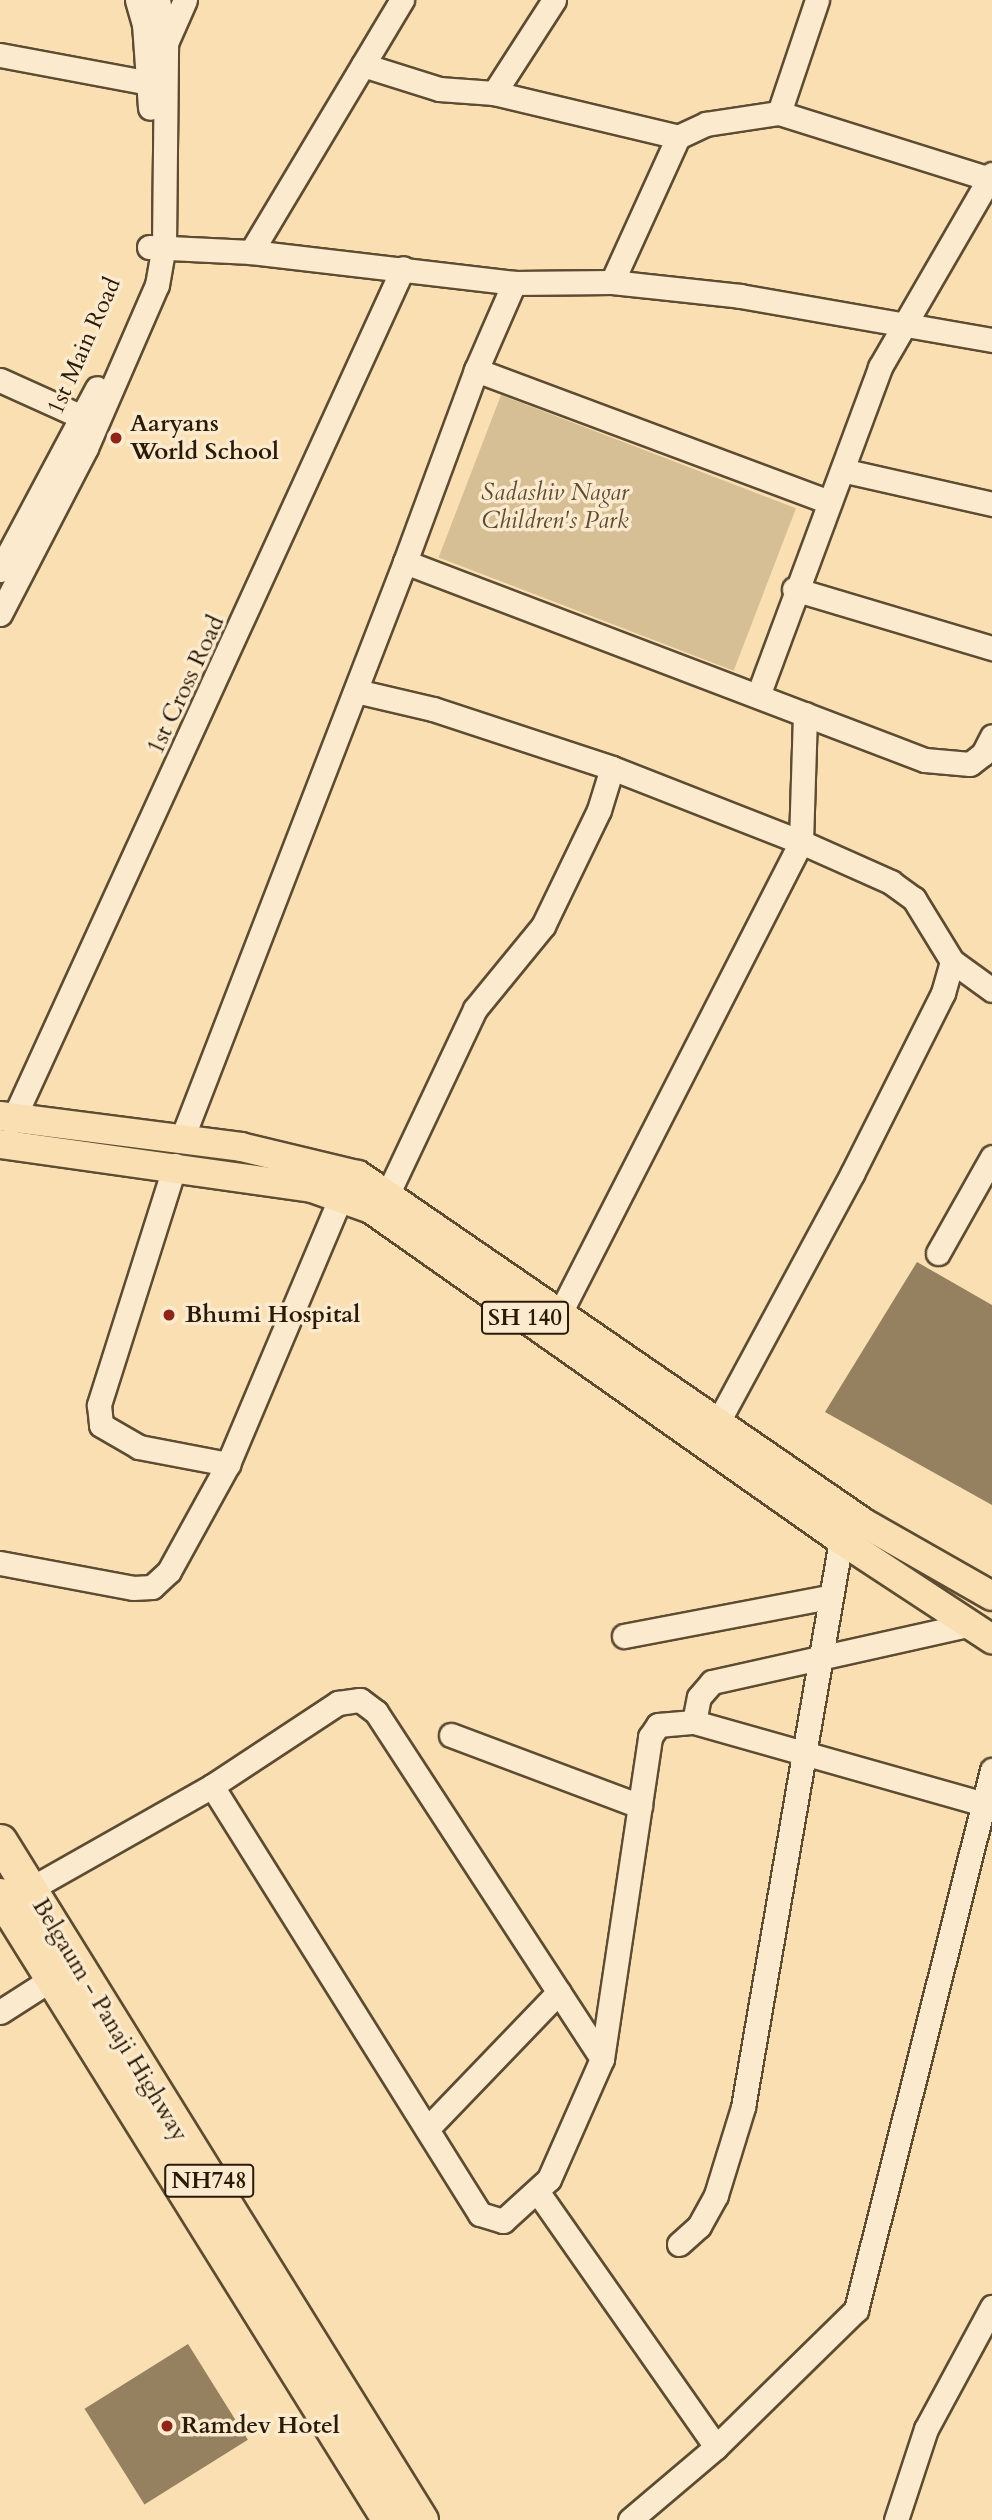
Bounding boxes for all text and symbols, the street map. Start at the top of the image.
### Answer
street label: 1st Main Road [41,273,127,419]
place label: Aaryans World School [130,410,279,466]
marker: Aaryans World School [108,430,124,446]
park label: Sadashiv Nagar Children's Park [481,479,629,535]
street label: 1st Cross Road [141,611,231,759]
road number: SH 140 [480,1298,570,1338]
place label: Bhumi Hospital [185,1301,360,1329]
marker: Bhumi Hospital [159,1305,179,1325]
street label: Belgaum - Panaji Highway [26,1893,194,2147]
road number: NH748 [164,2162,255,2200]
place label: Ramdev Hotel [181,2412,340,2440]
marker: Ramdev Hotel [159,2418,175,2434]

